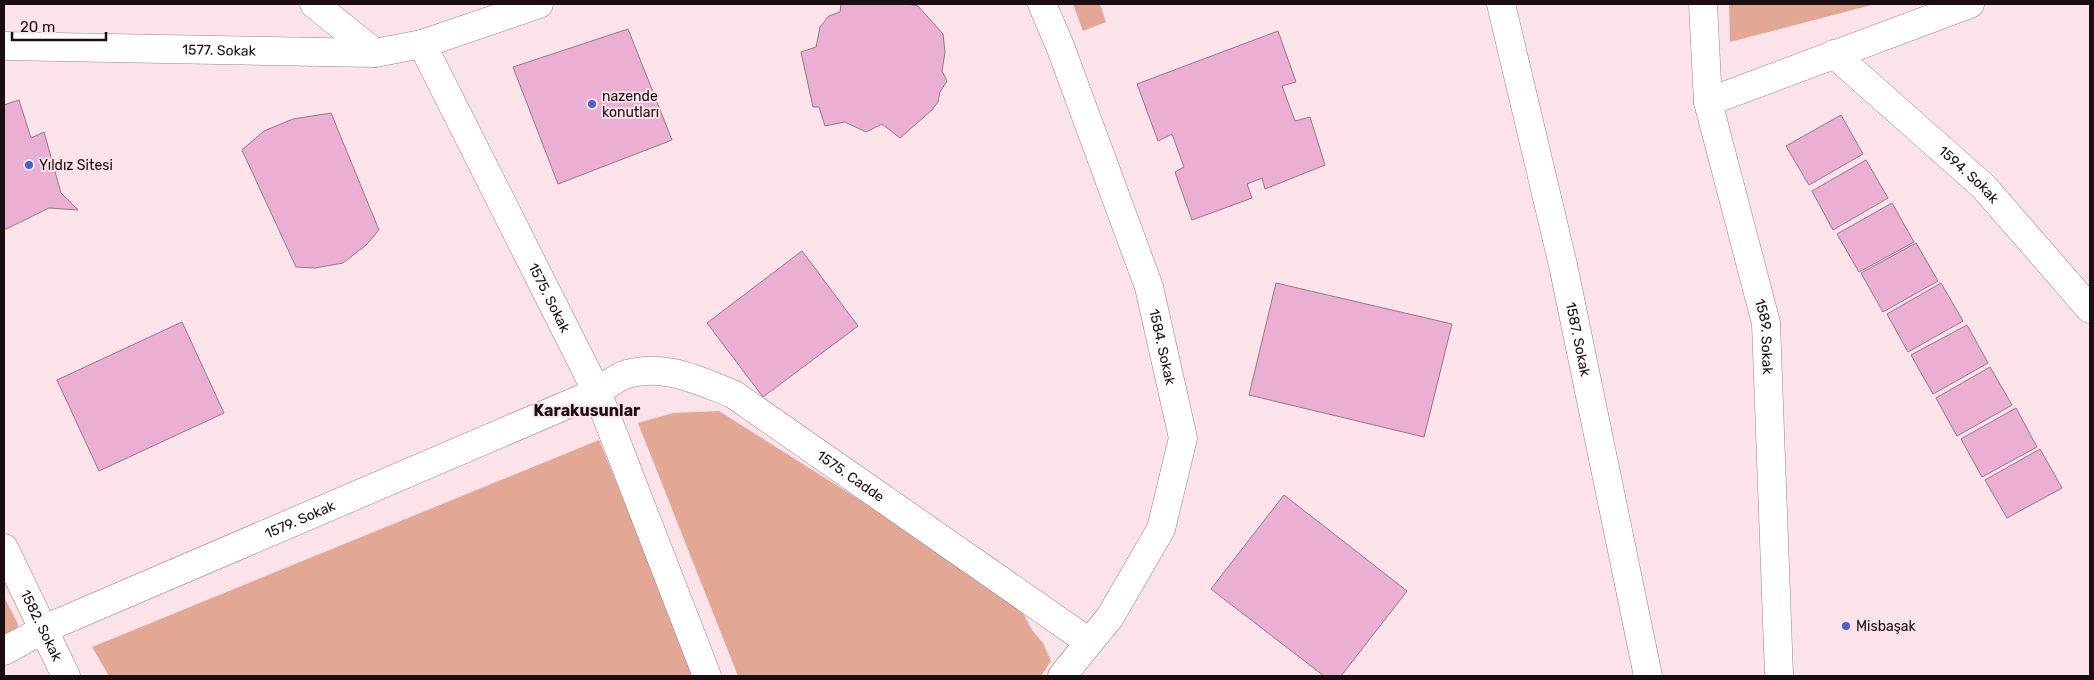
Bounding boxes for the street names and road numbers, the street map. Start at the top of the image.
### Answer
street label: 1577. Sokak [182,41,257,60]
street label: 1594. Sokak [1935,143,2003,208]
street label: 1575. Sokak [525,260,574,336]
street label: 1589. Sokak [1751,297,1776,376]
street label: 1587. Sokak [1562,301,1594,379]
street label: 1584. Sokak [1145,307,1179,387]
street label: 1575. Cadde [813,447,888,506]
street label: 1579. Sokak [262,497,338,542]
street label: 1582. Sokak [17,587,66,665]

